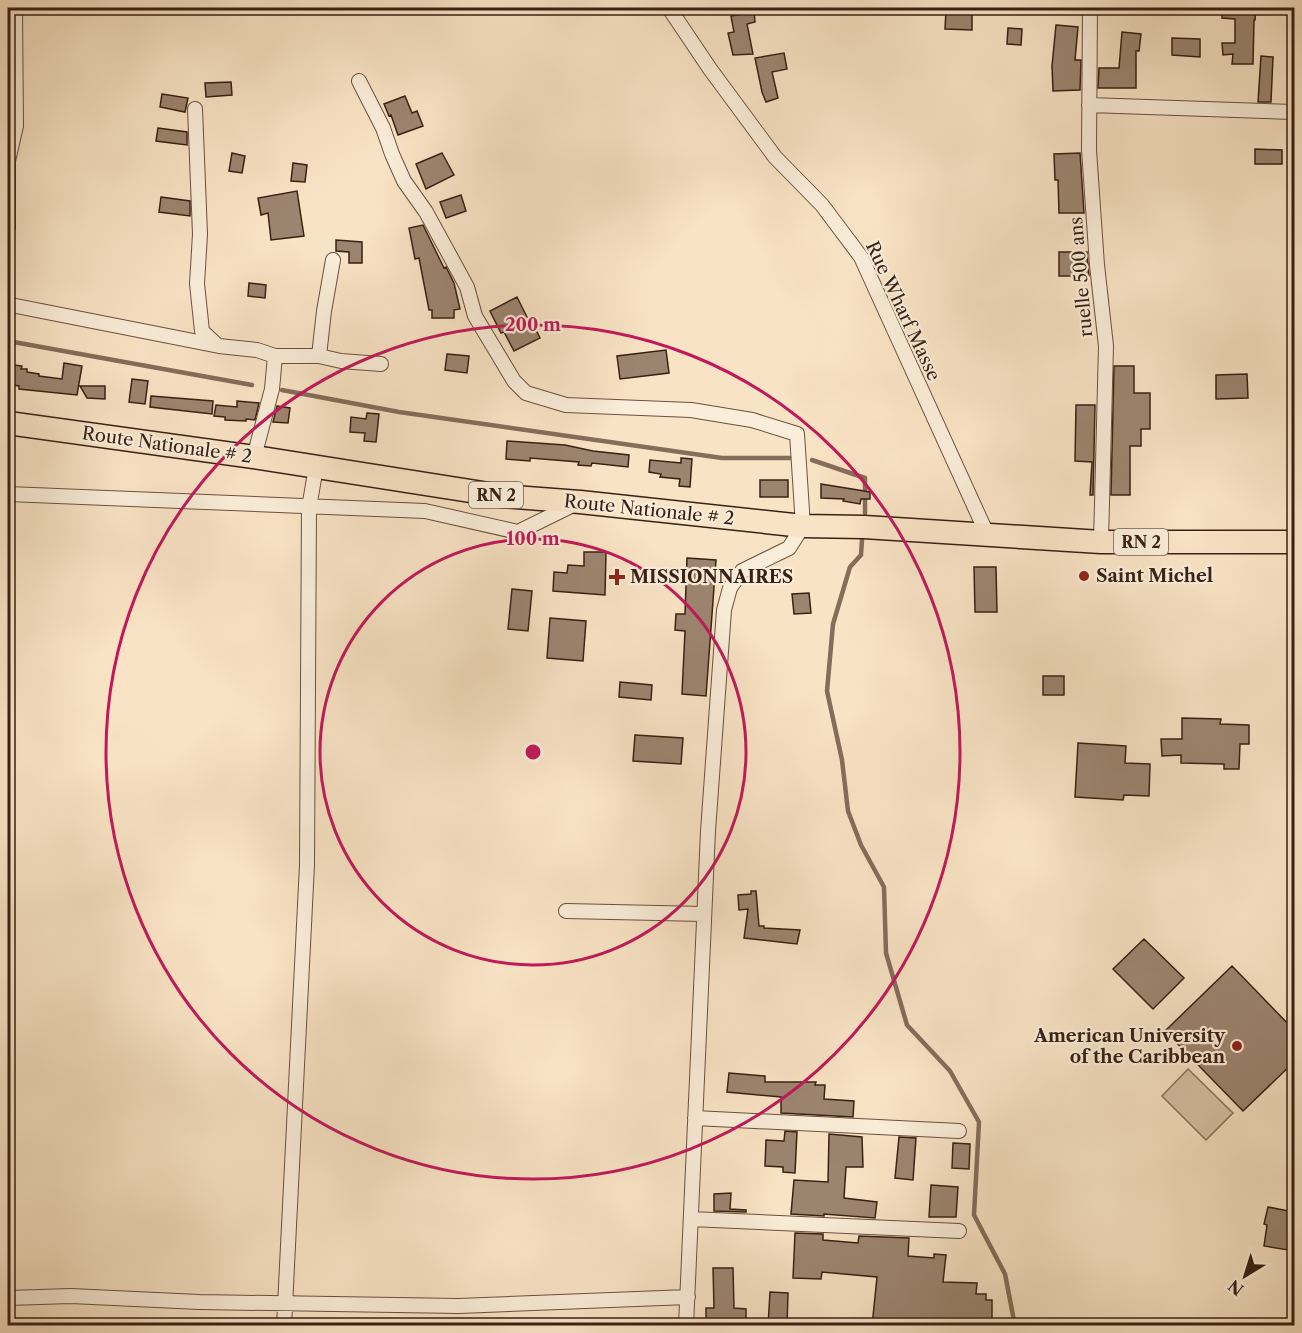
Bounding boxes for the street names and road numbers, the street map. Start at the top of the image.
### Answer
street label: ruelle 500 ans [1065,216,1097,338]
street label: Rue Wharf Masse [861,238,945,384]
street label: Route Nationale # 2 [81,422,253,468]
road number: RN 2 [469,482,523,508]
street label: Route Nationale # 2 [563,490,735,530]
road number: RN 2 [1114,529,1168,555]

